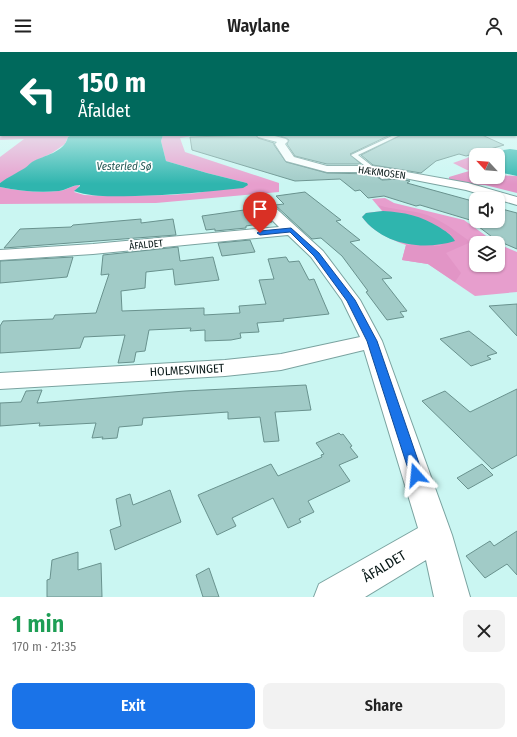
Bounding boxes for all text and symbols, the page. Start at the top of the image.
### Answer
icon: menu [12,15,34,37]
text: Waylane [227,15,290,37]
icon: person [483,15,505,37]
text: 150 m [78,66,146,99]
icon: left [12,68,64,120]
text: Åfaldet [78,100,130,122]
north arrow [469,148,505,184]
map controls [469,148,505,272]
water label: Vesterled Sø [96,160,152,173]
street label: HÆKMOSEN [357,164,406,182]
pin [243,192,277,233]
button: sound [469,192,505,228]
icon: arrive [249,198,271,220]
street label: ÅFALDET [128,235,164,253]
button: layers [469,236,505,272]
street label: HOLMESVINGET [150,361,225,379]
position arrow [395,454,437,496]
street label: ÅFALDET [359,546,409,586]
text: 1 min [12,610,64,638]
button: close [463,610,505,652]
text: 170 m · 21:35 [12,639,76,654]
button: Exit [12,683,255,729]
button: Share [263,683,505,729]

